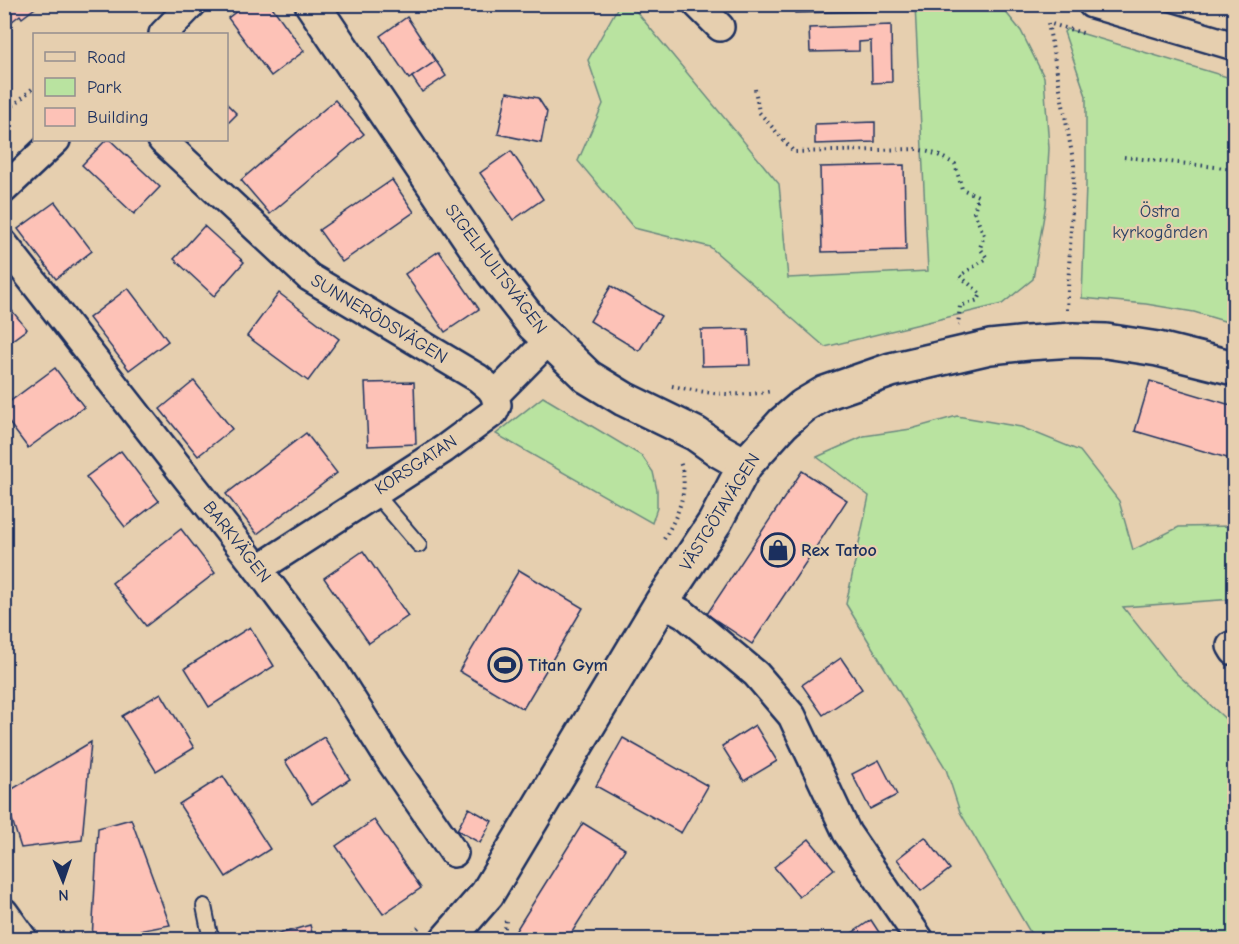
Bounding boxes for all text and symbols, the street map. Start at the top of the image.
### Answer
legend [33,33,228,141]
text: Road [87,47,126,68]
text: Park [87,77,122,98]
text: Building [87,107,149,128]
street label: SIGELHULTSVÄGEN [440,200,552,338]
park label: Östra kyrkogården [1112,201,1208,243]
street label: SUNNERÖDSVÄGEN [307,270,451,368]
street label: KORSGATAN [371,431,461,499]
street label: VÄSTGÖTAVÄGEN [675,449,765,575]
street label: BARKVÄGEN [199,497,275,587]
shop icon: Rex Tatoo [760,532,796,568]
place label: Rex Tatoo [801,540,877,561]
sports icon: Titan Gym [487,647,523,683]
place label: Titan Gym [528,655,608,676]
north arrow [33,851,93,911]
text: N [58,886,69,904]

